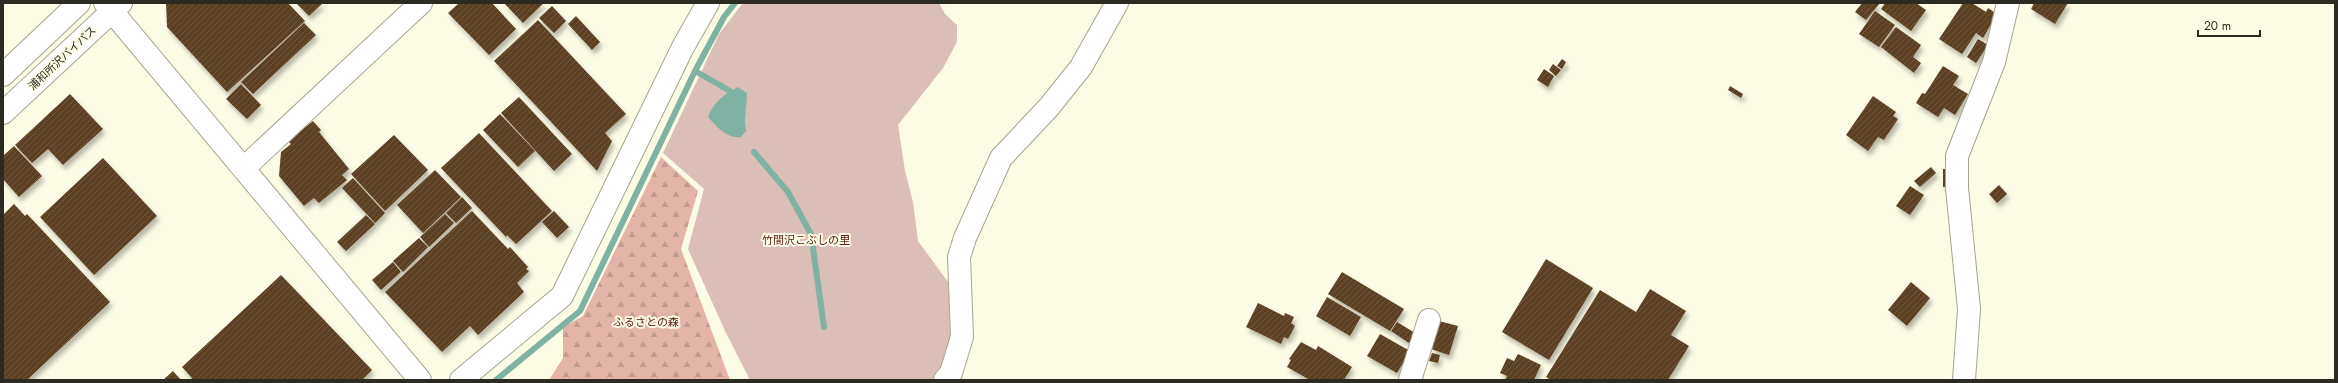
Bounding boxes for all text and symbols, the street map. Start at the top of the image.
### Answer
scale bar [2198,12,2260,38]
text: 20 m [2204,17,2231,35]
street label: 浦和所沢バイパス [24,22,100,94]
park label: 竹間沢こぶしの里 [762,232,850,248]
park label: ふるさとの森 [613,314,679,330]

